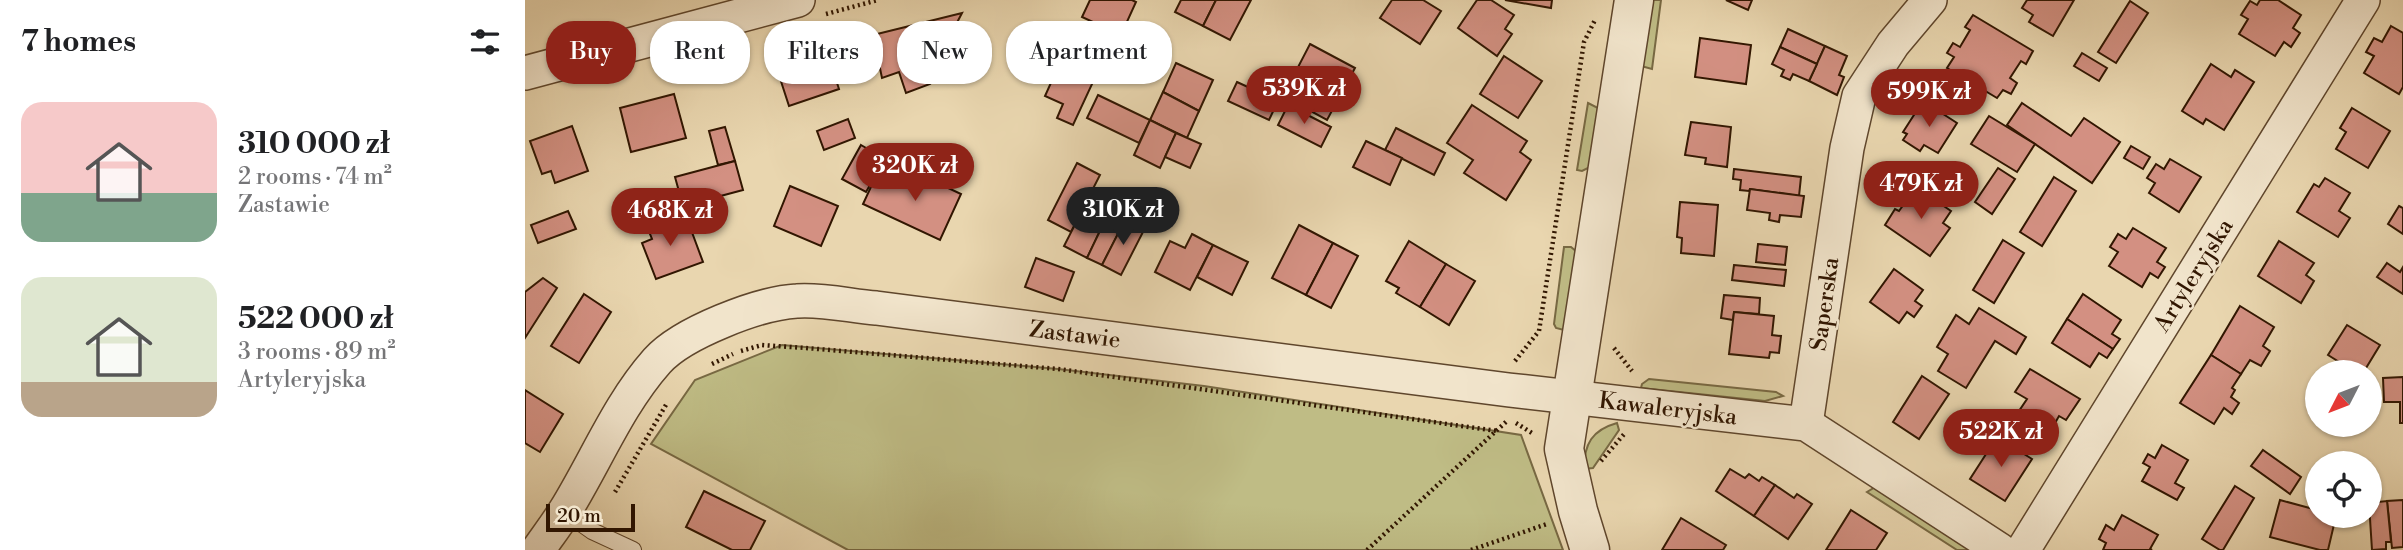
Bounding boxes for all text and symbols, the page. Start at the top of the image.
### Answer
chip: Buy [546,21,636,84]
chip: Rent [650,21,750,84]
chip: Filters [764,21,883,84]
chip: New [897,21,992,84]
chip: Apartment [1006,21,1172,84]
text: 7 homes [21,23,136,61]
icon: filters [466,23,504,61]
pin: 539K zł [1239,66,1369,126]
pin: 599K zł [1864,69,1994,129]
text: 539K zł [1262,75,1346,103]
text: 599K zł [1887,78,1971,106]
text: 310 000 zł [238,125,390,163]
icon: home [77,130,161,214]
pin: 320K zł [850,144,980,203]
text: 320K zł [872,152,958,180]
pin: 479K zł [1856,162,1986,221]
text: 2 rooms · 74 m² [238,163,392,191]
text: 479K zł [1880,170,1962,198]
pin: 468K zł [605,188,735,248]
pin: 310K zł [1058,188,1188,247]
text: Zastawie [238,191,330,219]
text: 310K zł [1082,196,1164,224]
text: 468K zł [627,197,713,225]
street label: Artyleryjska [2148,213,2240,338]
street label: Saperska [1805,255,1845,353]
text: 522 000 zł [238,300,393,338]
icon: home [77,305,161,389]
street label: Zastawie [1028,315,1122,354]
text: 3 rooms · 89 m² [238,338,395,366]
north arrow [2305,360,2382,438]
map controls [2305,360,2382,528]
text: Artyleryjska [238,366,366,394]
street label: Kawaleryjska [1597,387,1739,431]
pin: 522K zł [1936,410,2066,469]
text: 522K zł [1959,418,2043,446]
button: locate [2305,451,2382,528]
scale bar [546,501,635,533]
text: 20 m [557,504,601,528]

